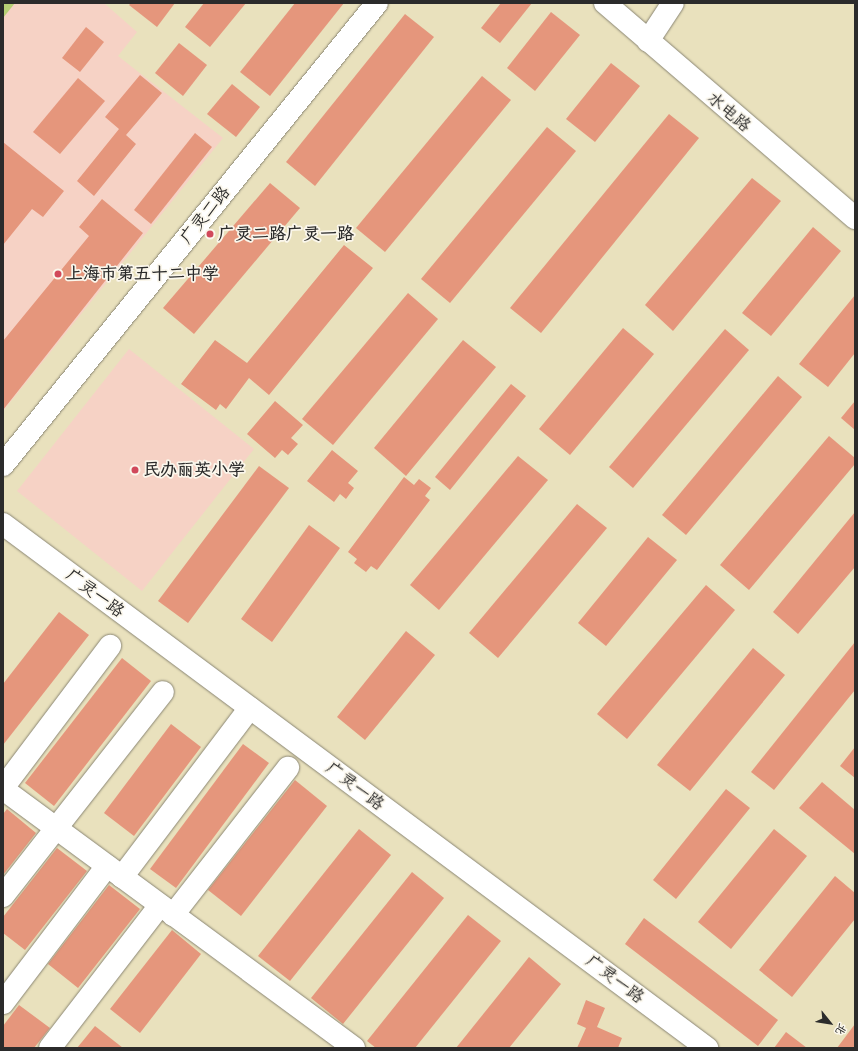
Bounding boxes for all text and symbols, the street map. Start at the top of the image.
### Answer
street label: 水电路 [703,88,755,136]
street label: 广灵二路 [176,182,234,248]
place label: 广灵二路广灵一路 [218,224,354,244]
marker: 广灵二路广灵一路 [205,229,215,239]
place label: 上海市第五十二中学 [66,264,219,284]
marker: 上海市第五十二中学 [53,269,63,279]
place label: 民办丽英小学 [143,460,245,480]
marker: 民办丽英小学 [130,465,140,475]
street label: 广灵一路 [62,564,128,622]
street label: 广灵一路 [322,757,388,815]
street label: 广灵一路 [582,950,648,1008]
north arrow [810,1003,850,1043]
text: 北 [832,1021,849,1037]

